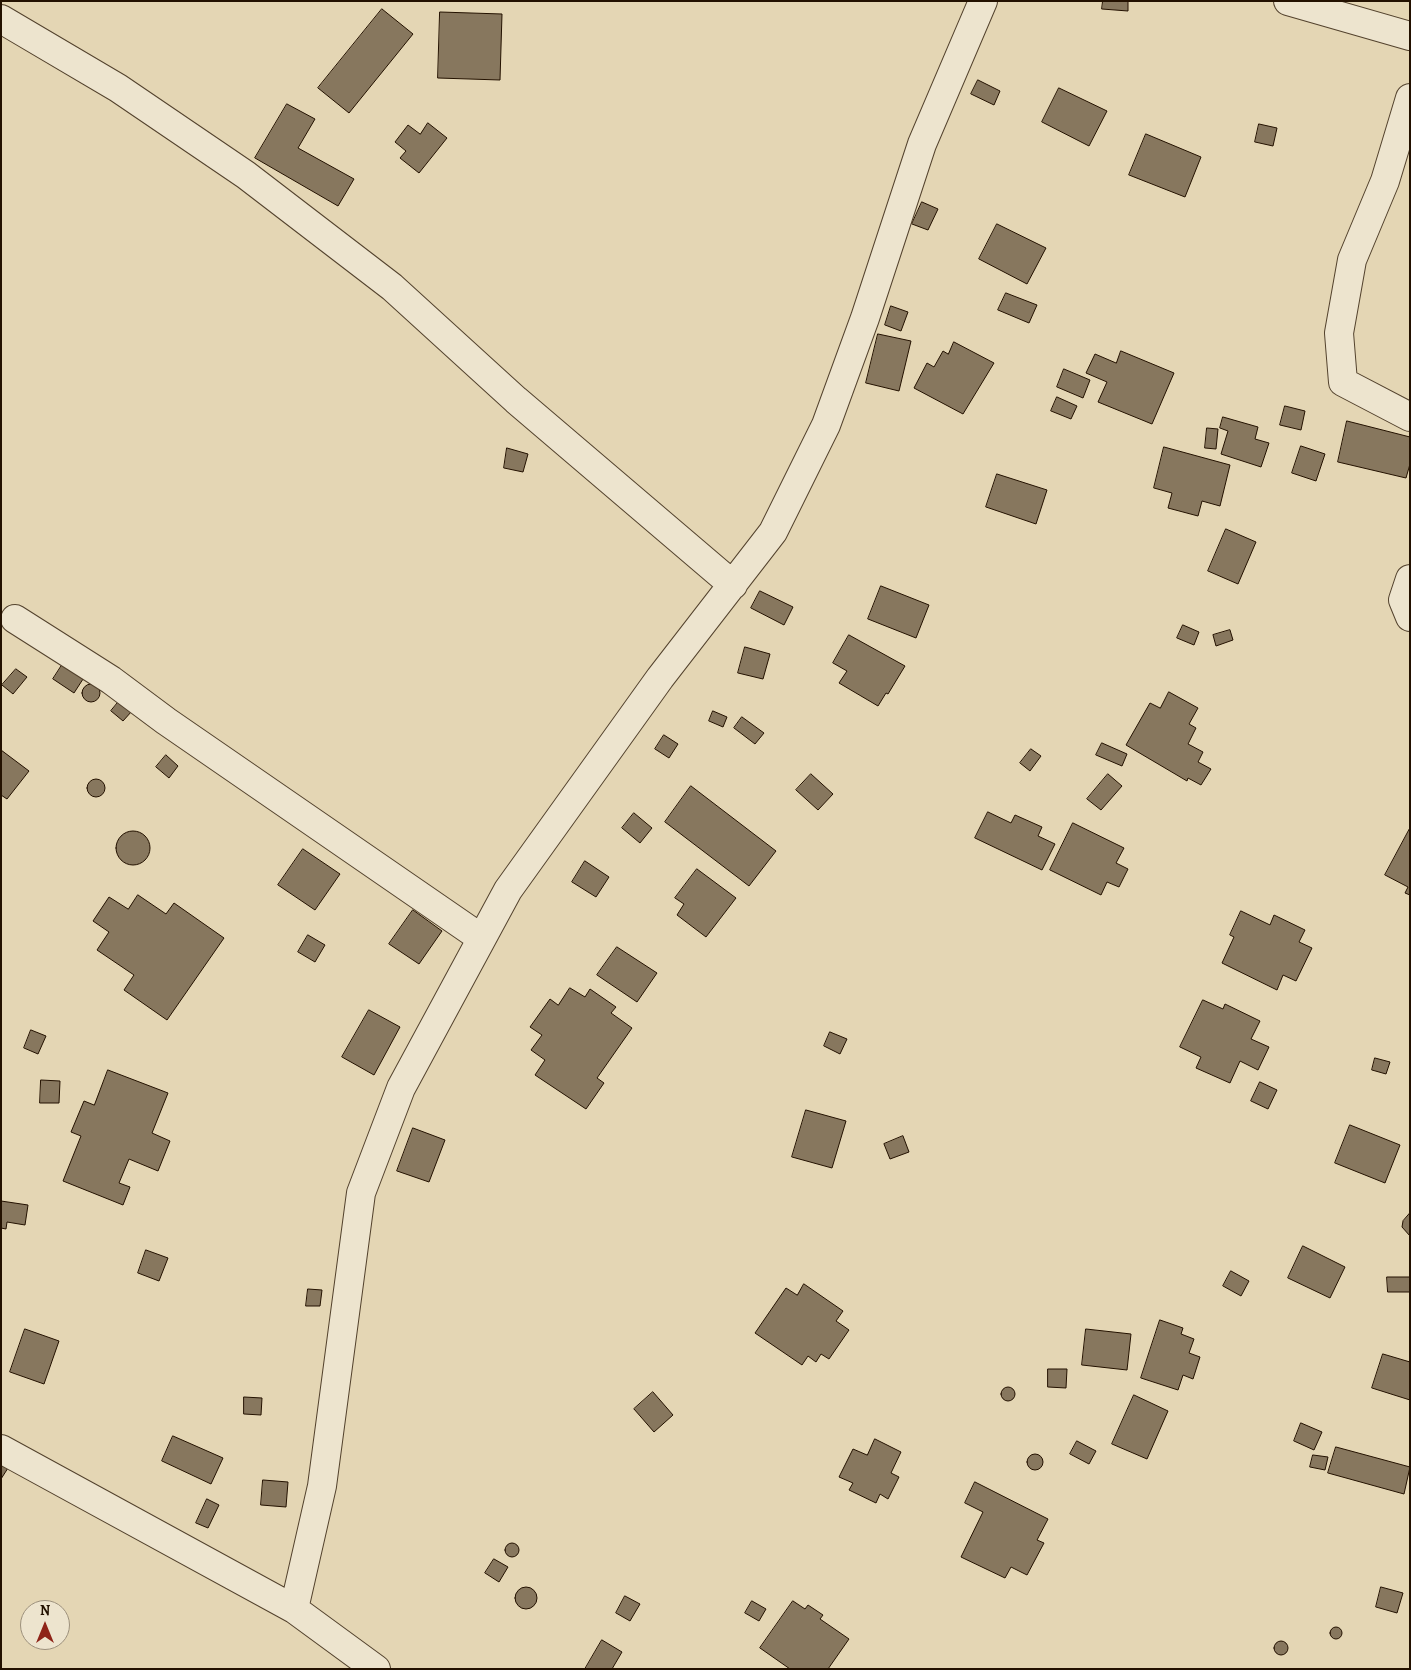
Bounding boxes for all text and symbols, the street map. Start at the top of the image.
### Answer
north arrow [20,1600,70,1650]
text: N [40,1601,50,1620]

